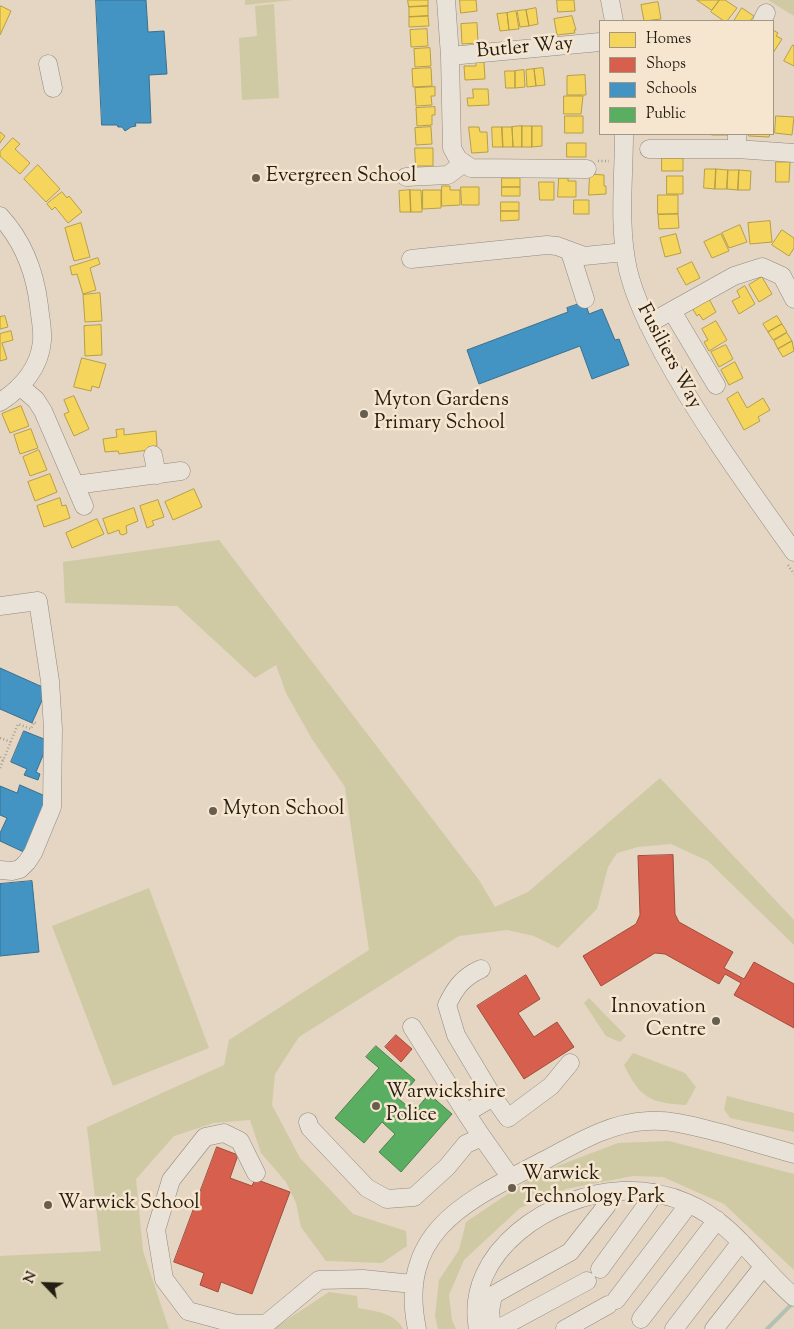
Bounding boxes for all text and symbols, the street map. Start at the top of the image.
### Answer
legend [599,20,774,135]
text: Homes [646,29,691,50]
street label: Butler Way [475,33,575,65]
text: Shops [646,54,686,75]
text: Schools [646,79,697,100]
text: Public [646,104,686,125]
place label: Evergreen School [266,166,417,190]
marker: Evergreen School [250,172,262,184]
street label: Fusiliers Way [630,300,706,414]
place label: Myton Gardens Primary School [374,390,509,437]
marker: Myton Gardens Primary School [358,408,370,420]
place label: Myton School [223,799,345,823]
marker: Myton School [207,805,219,817]
place label: Innovation Centre [611,997,706,1044]
marker: Innovation Centre [710,1015,722,1027]
place label: Warwickshire Police [386,1082,506,1129]
marker: Warwickshire Police [370,1100,382,1112]
place label: Warwick Technology Park [522,1164,665,1211]
marker: Warwick Technology Park [506,1182,518,1194]
place label: Warwick School [58,1193,200,1217]
marker: Warwick School [42,1199,54,1211]
north arrow [20,1259,70,1309]
text: N [20,1269,43,1287]

